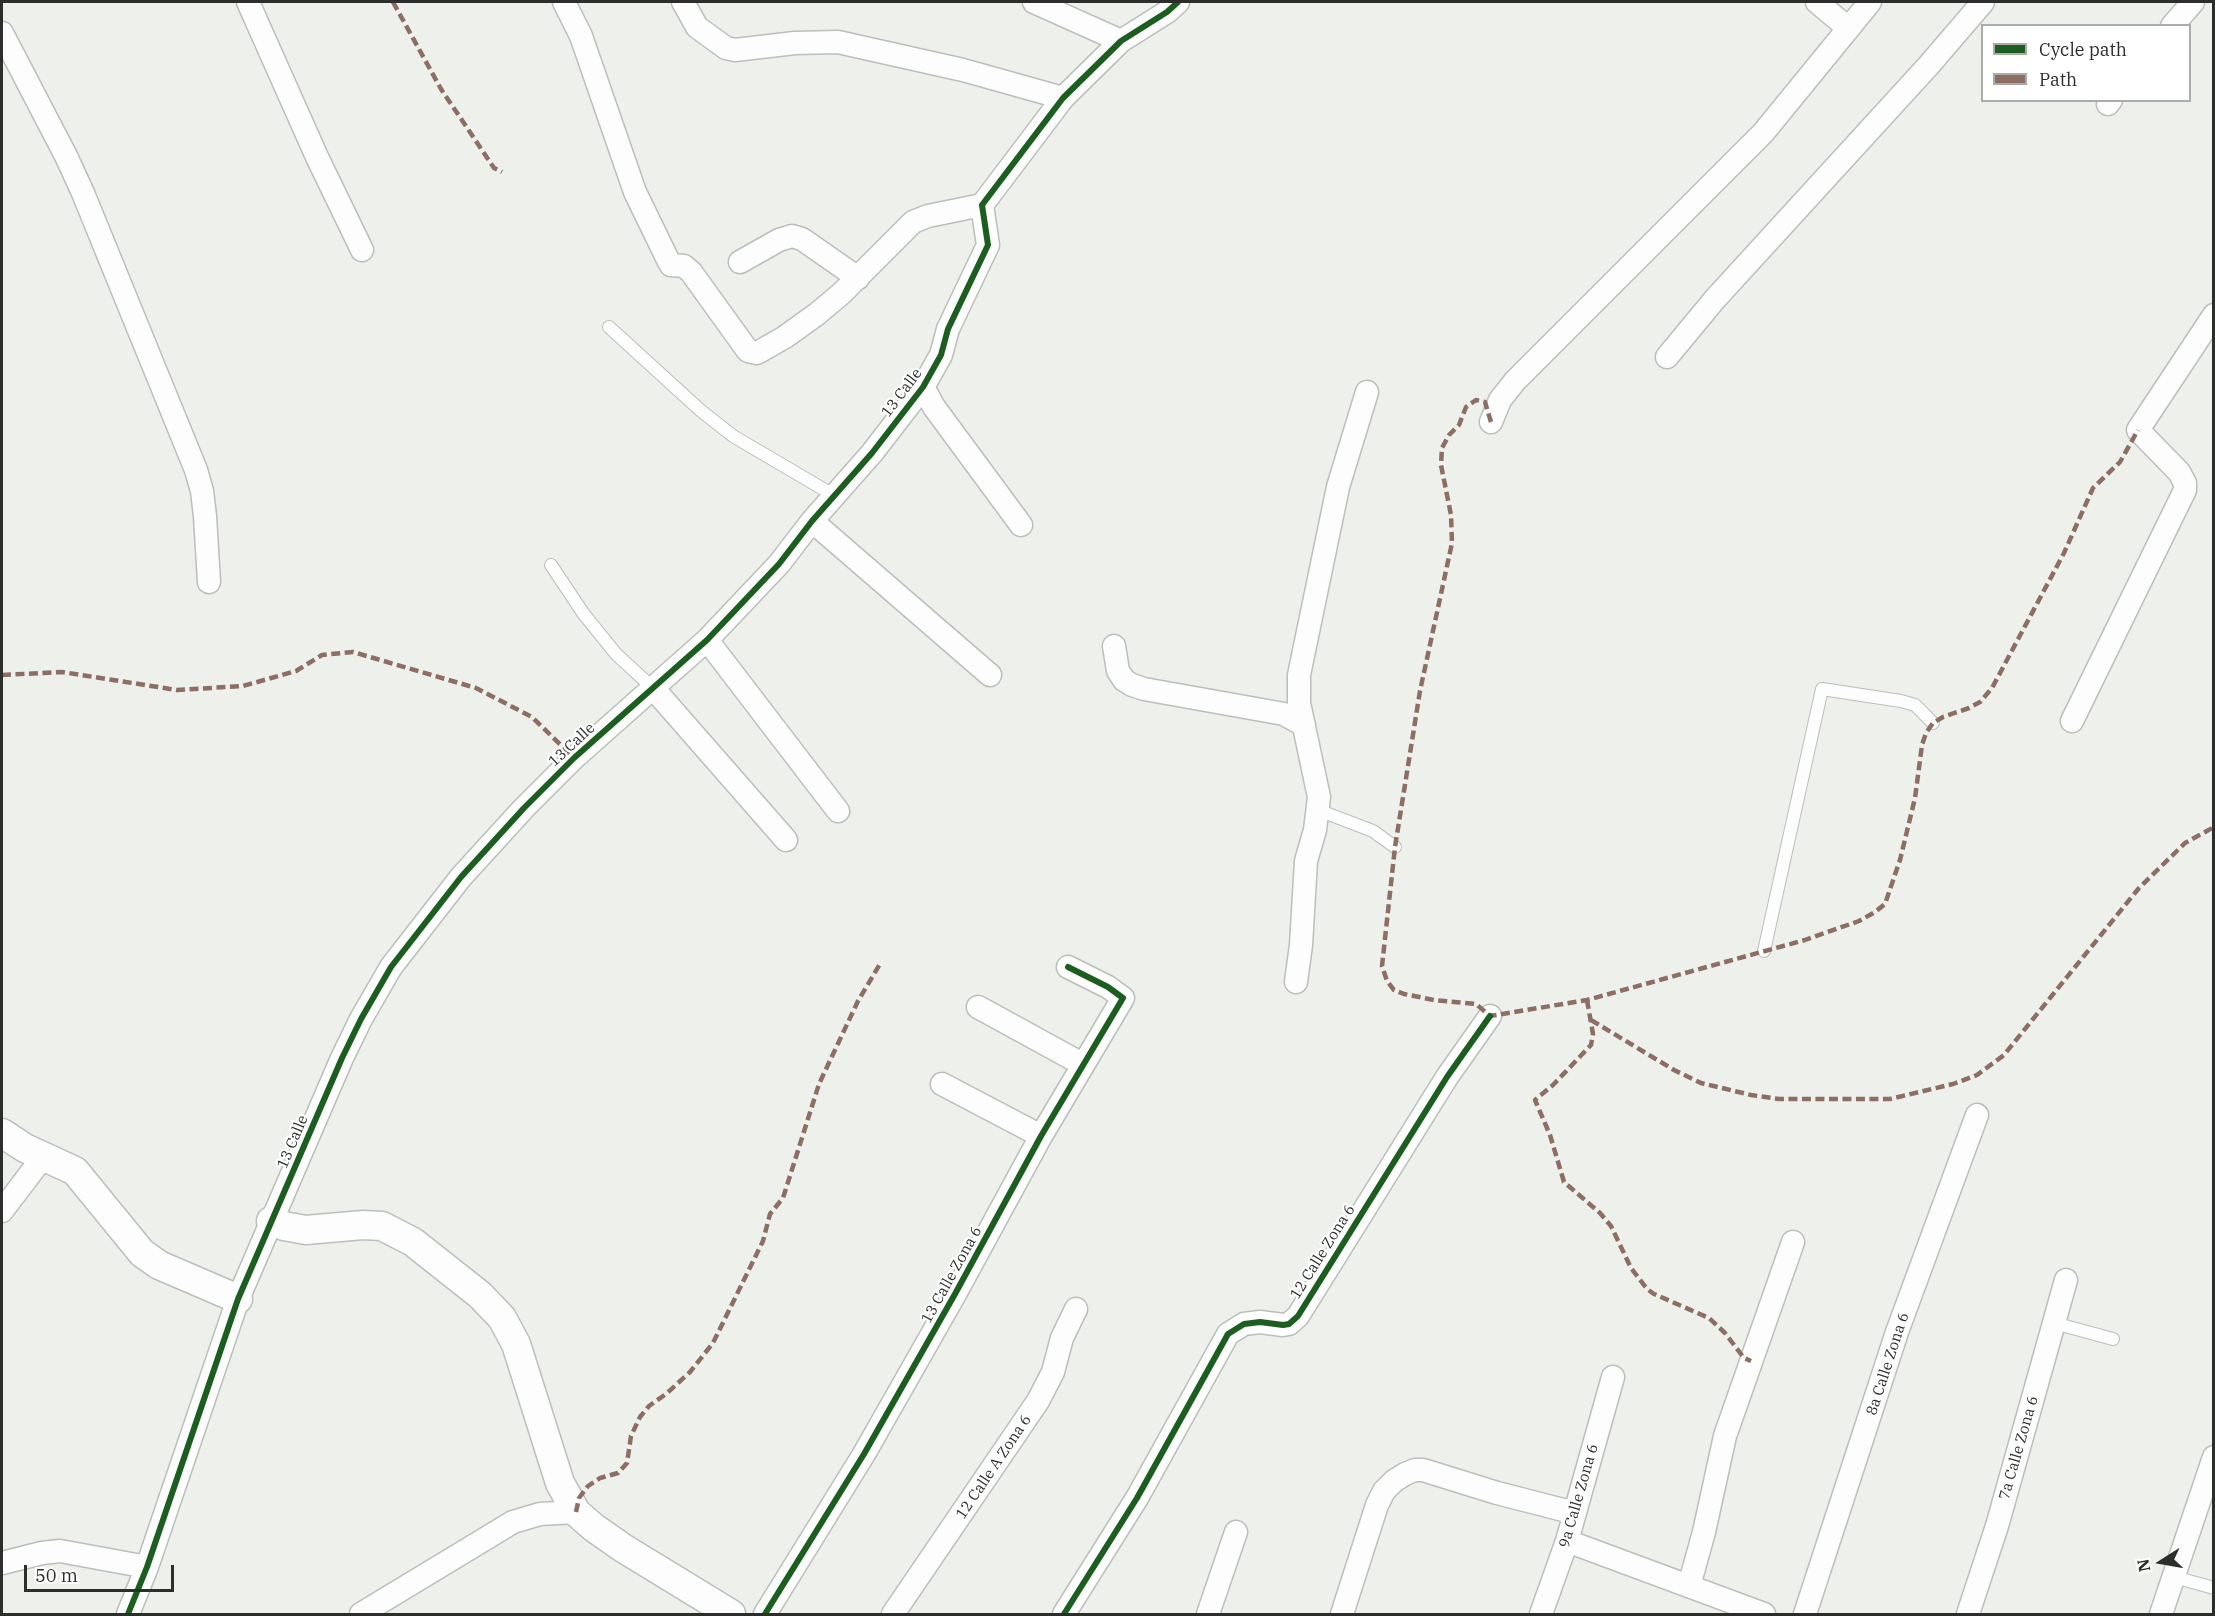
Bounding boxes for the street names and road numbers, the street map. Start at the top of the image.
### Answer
street label: 13 Calle [878,365,926,421]
street label: 13 Calle [545,719,599,771]
street label: 13 Calle [274,1113,312,1171]
street label: 12 Calle Zona 6 [1287,1201,1359,1303]
street label: 13 Calle Zona 6 [918,1223,986,1327]
street label: 8a Calle Zona 6 [1863,1310,1913,1418]
street label: 7a Calle Zona 6 [1996,1394,2042,1502]
street label: 12 Calle A Zona 6 [953,1412,1035,1522]
street label: 9a Calle Zona 6 [1556,1442,1602,1550]

